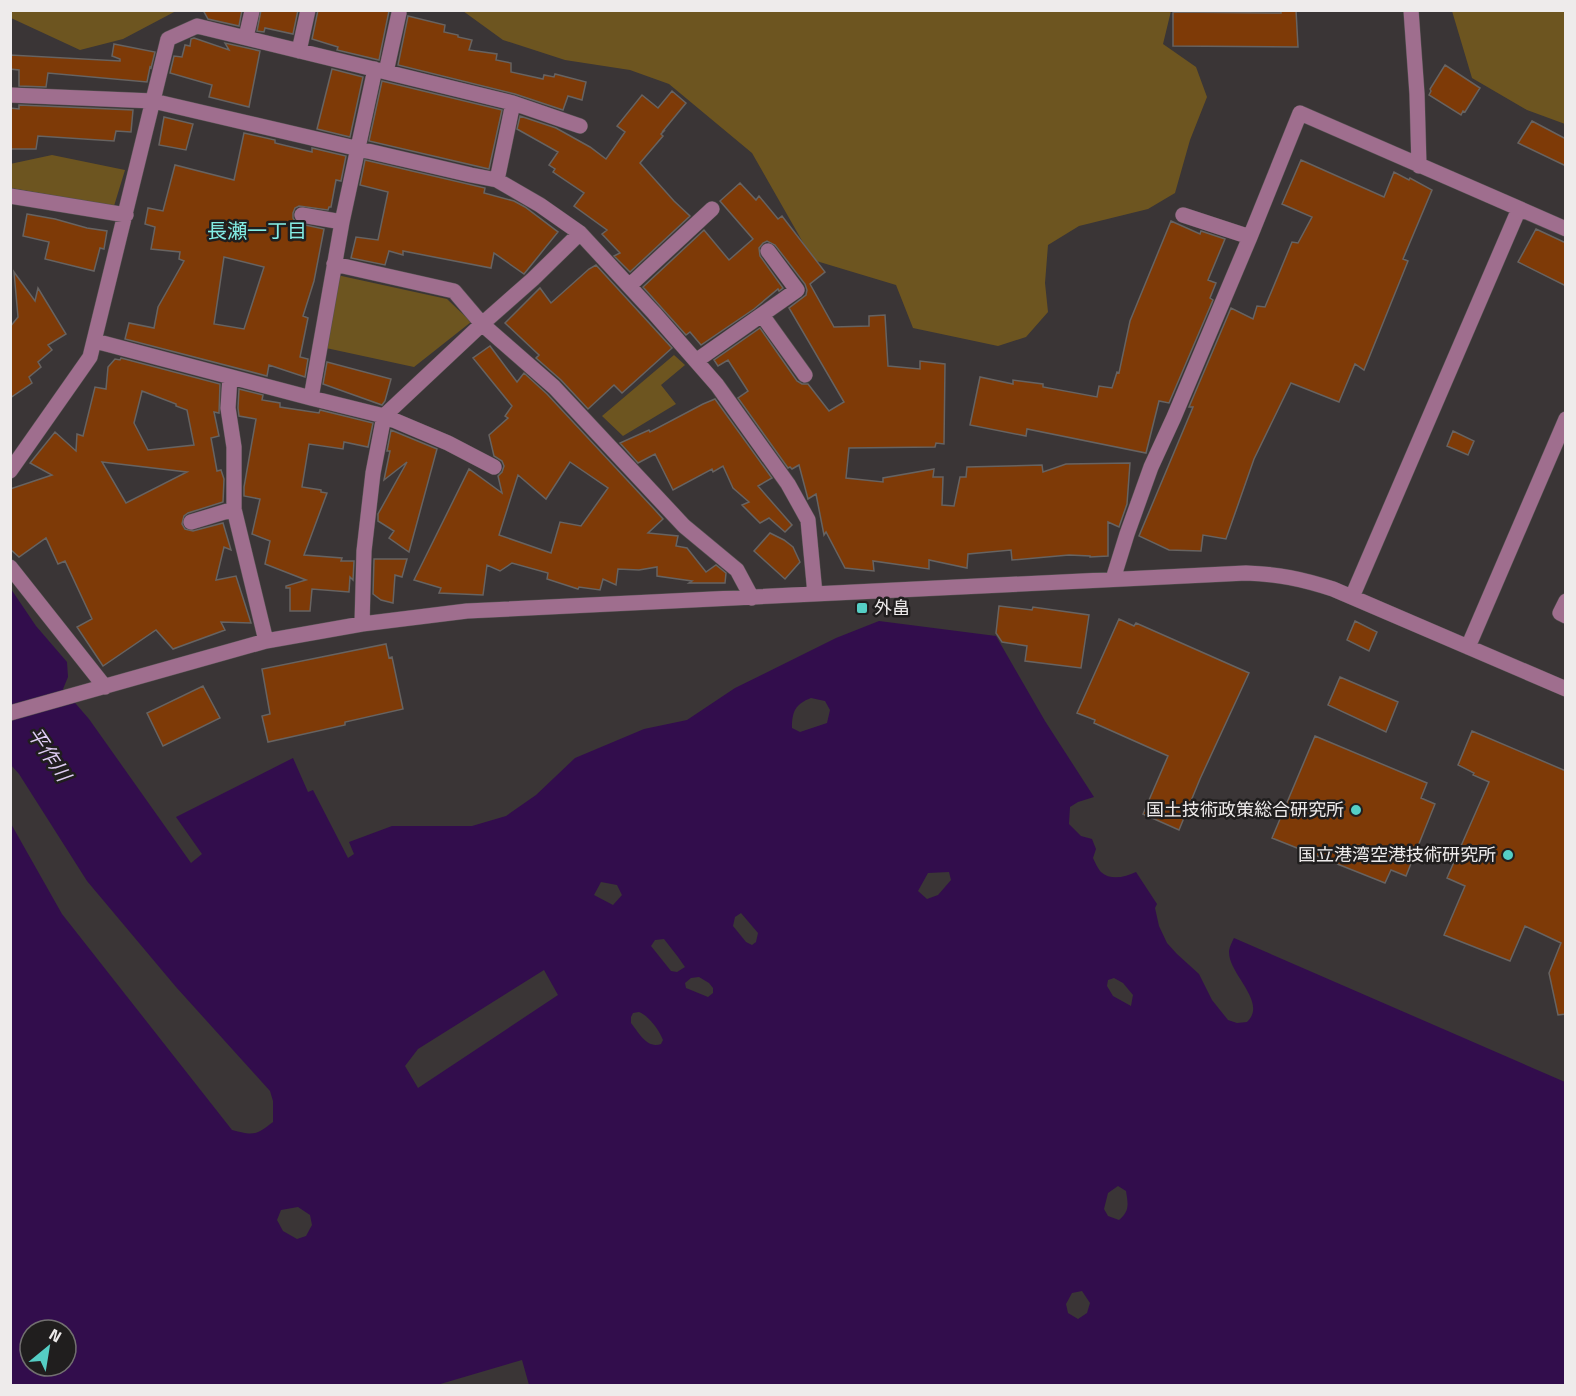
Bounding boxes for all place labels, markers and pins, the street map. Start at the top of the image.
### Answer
place label: 外畠 [874,594,910,621]
marker: 外畠 [855,601,869,615]
place label: 国土技術政策総合研究所 [1146,796,1344,823]
marker: 国土技術政策総合研究所 [1349,803,1363,817]
place label: 国立港湾空港技術研究所 [1298,841,1496,868]
marker: 国立港湾空港技術研究所 [1501,848,1515,862]

